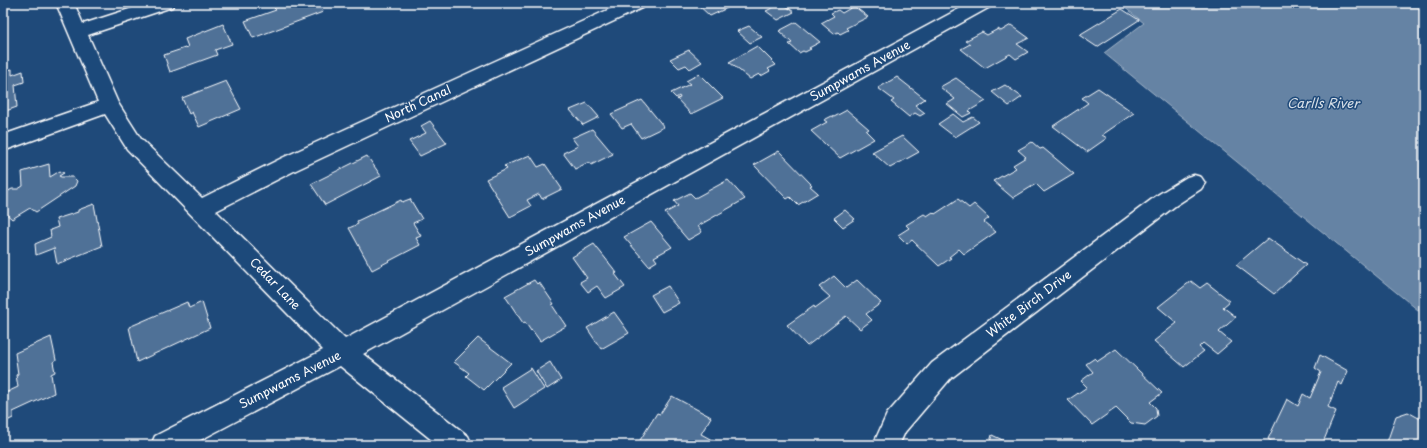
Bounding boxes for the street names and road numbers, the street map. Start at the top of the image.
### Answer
street label: Sumpwams Avenue [806,35,913,105]
street label: North Canal [382,80,454,126]
street label: Sumpwams Avenue [521,190,628,260]
street label: Cedar Lane [246,253,305,314]
street label: White Birch Drive [982,265,1075,341]
street label: Sumpwams Avenue [235,345,344,413]

